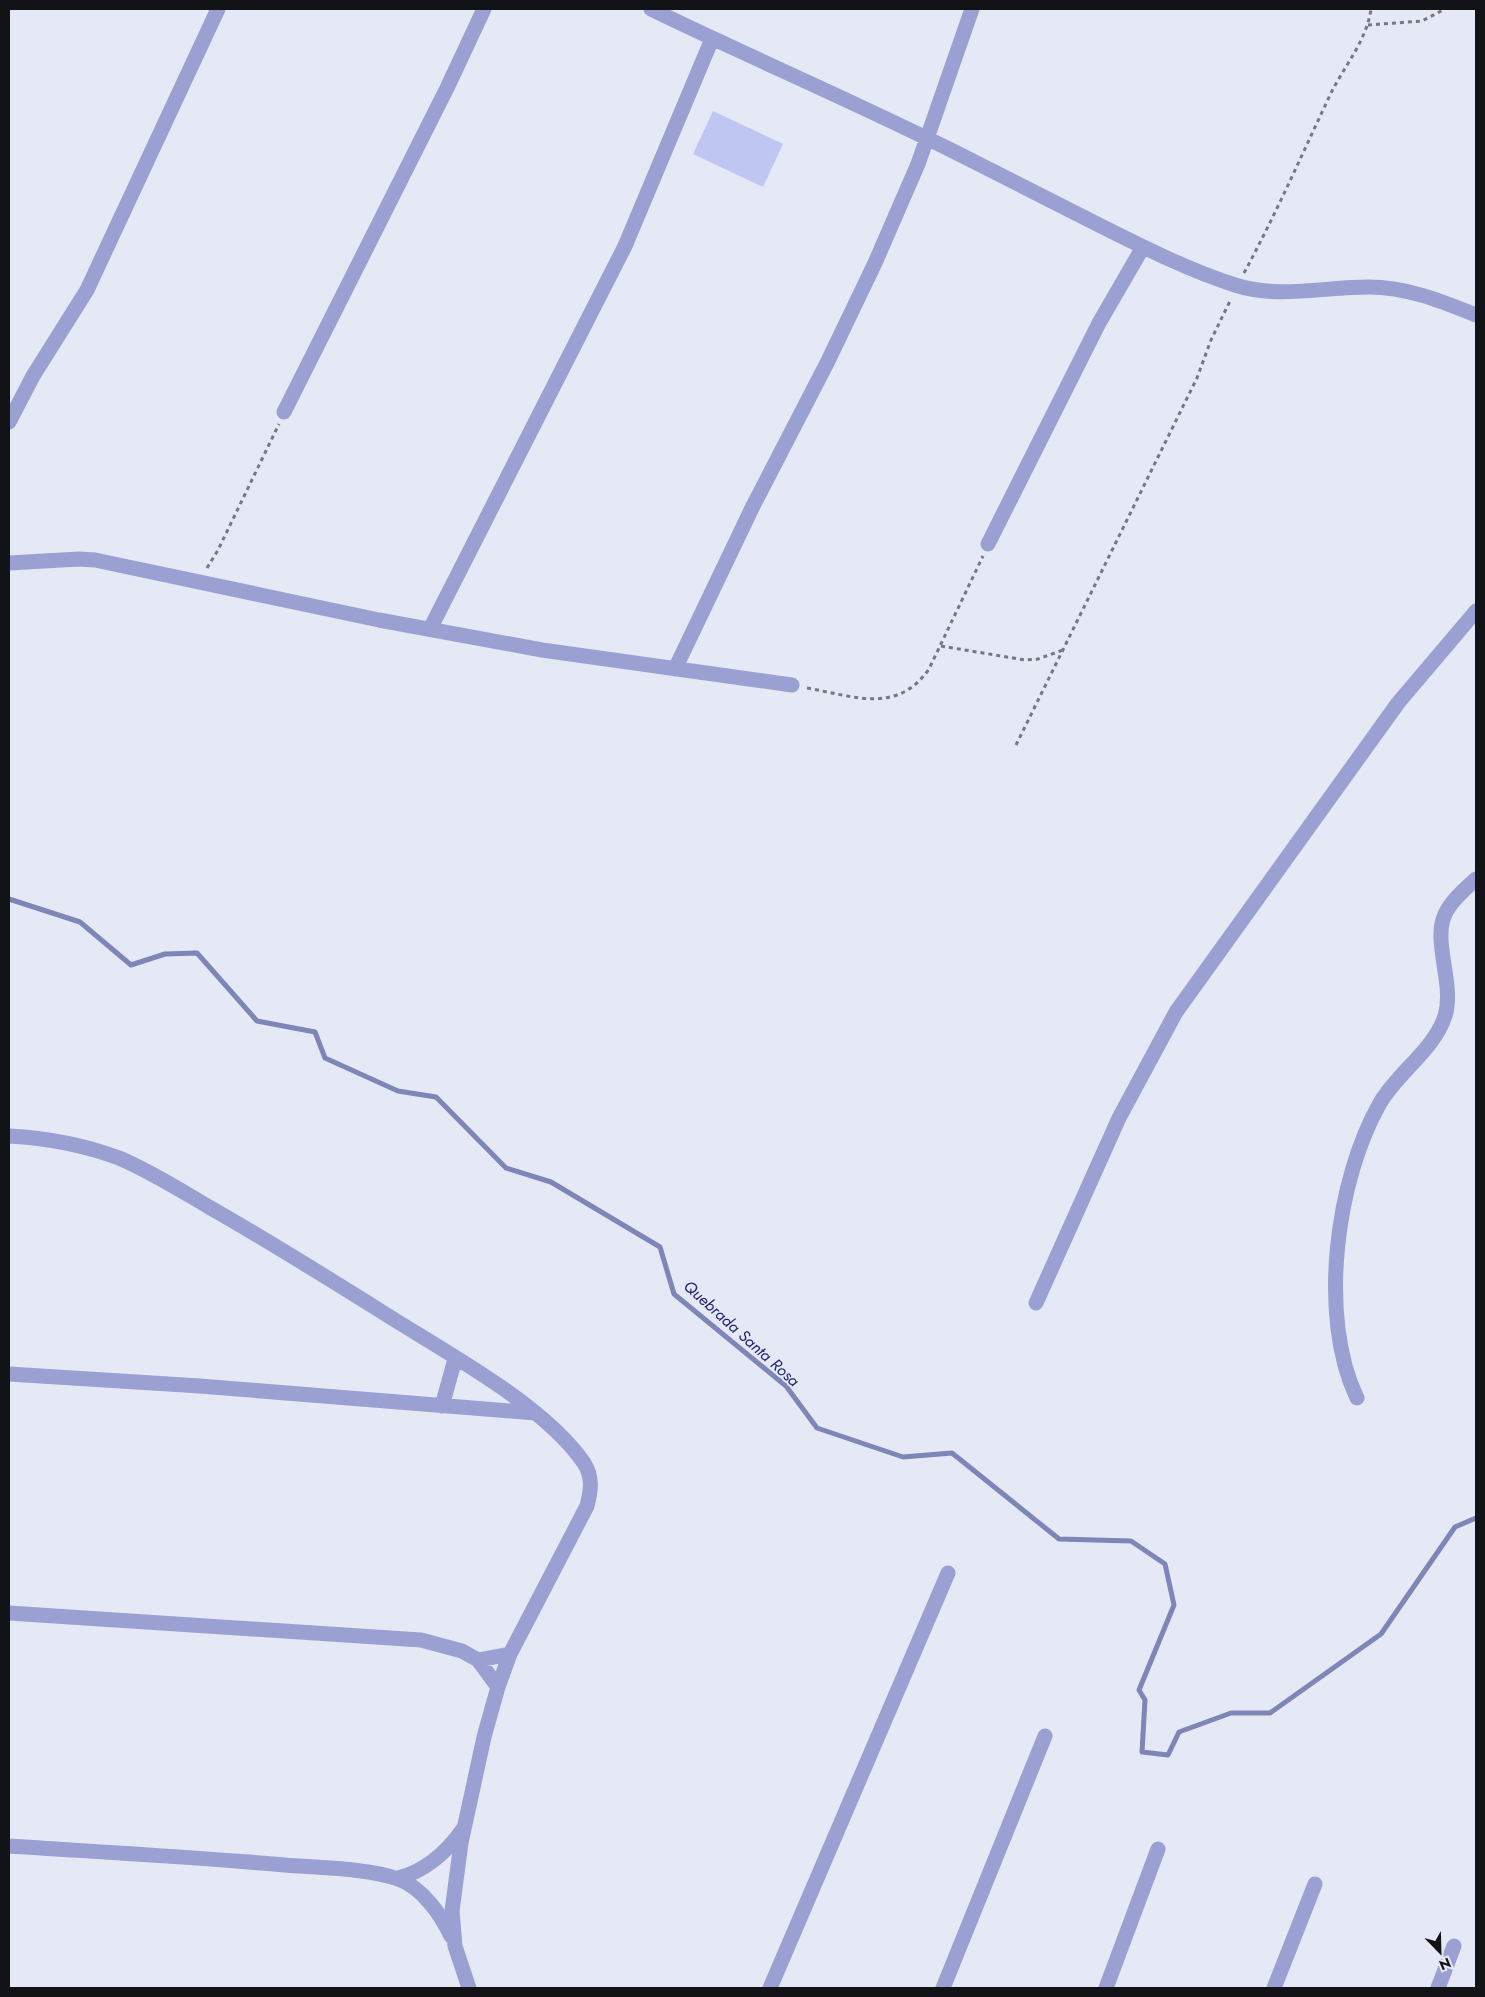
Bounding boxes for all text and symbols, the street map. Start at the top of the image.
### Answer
water label: Quebrada Santa Rosa [679,1275,805,1392]
north arrow [1415,1927,1465,1977]
text: N [1436,1953,1454,1975]

